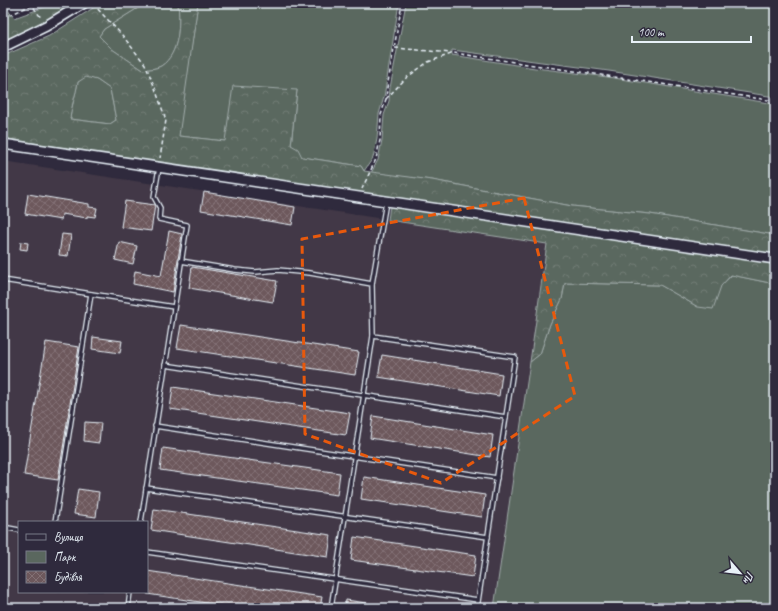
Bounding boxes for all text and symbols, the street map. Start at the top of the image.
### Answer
scale bar [632,18,751,44]
text: 100 m [638,24,665,40]
legend [18,521,148,593]
text: Вулиця [54,529,83,545]
text: Парк [54,549,77,565]
north arrow [720,553,760,593]
text: Будівля [54,569,83,585]
text: Пн [739,569,758,587]

